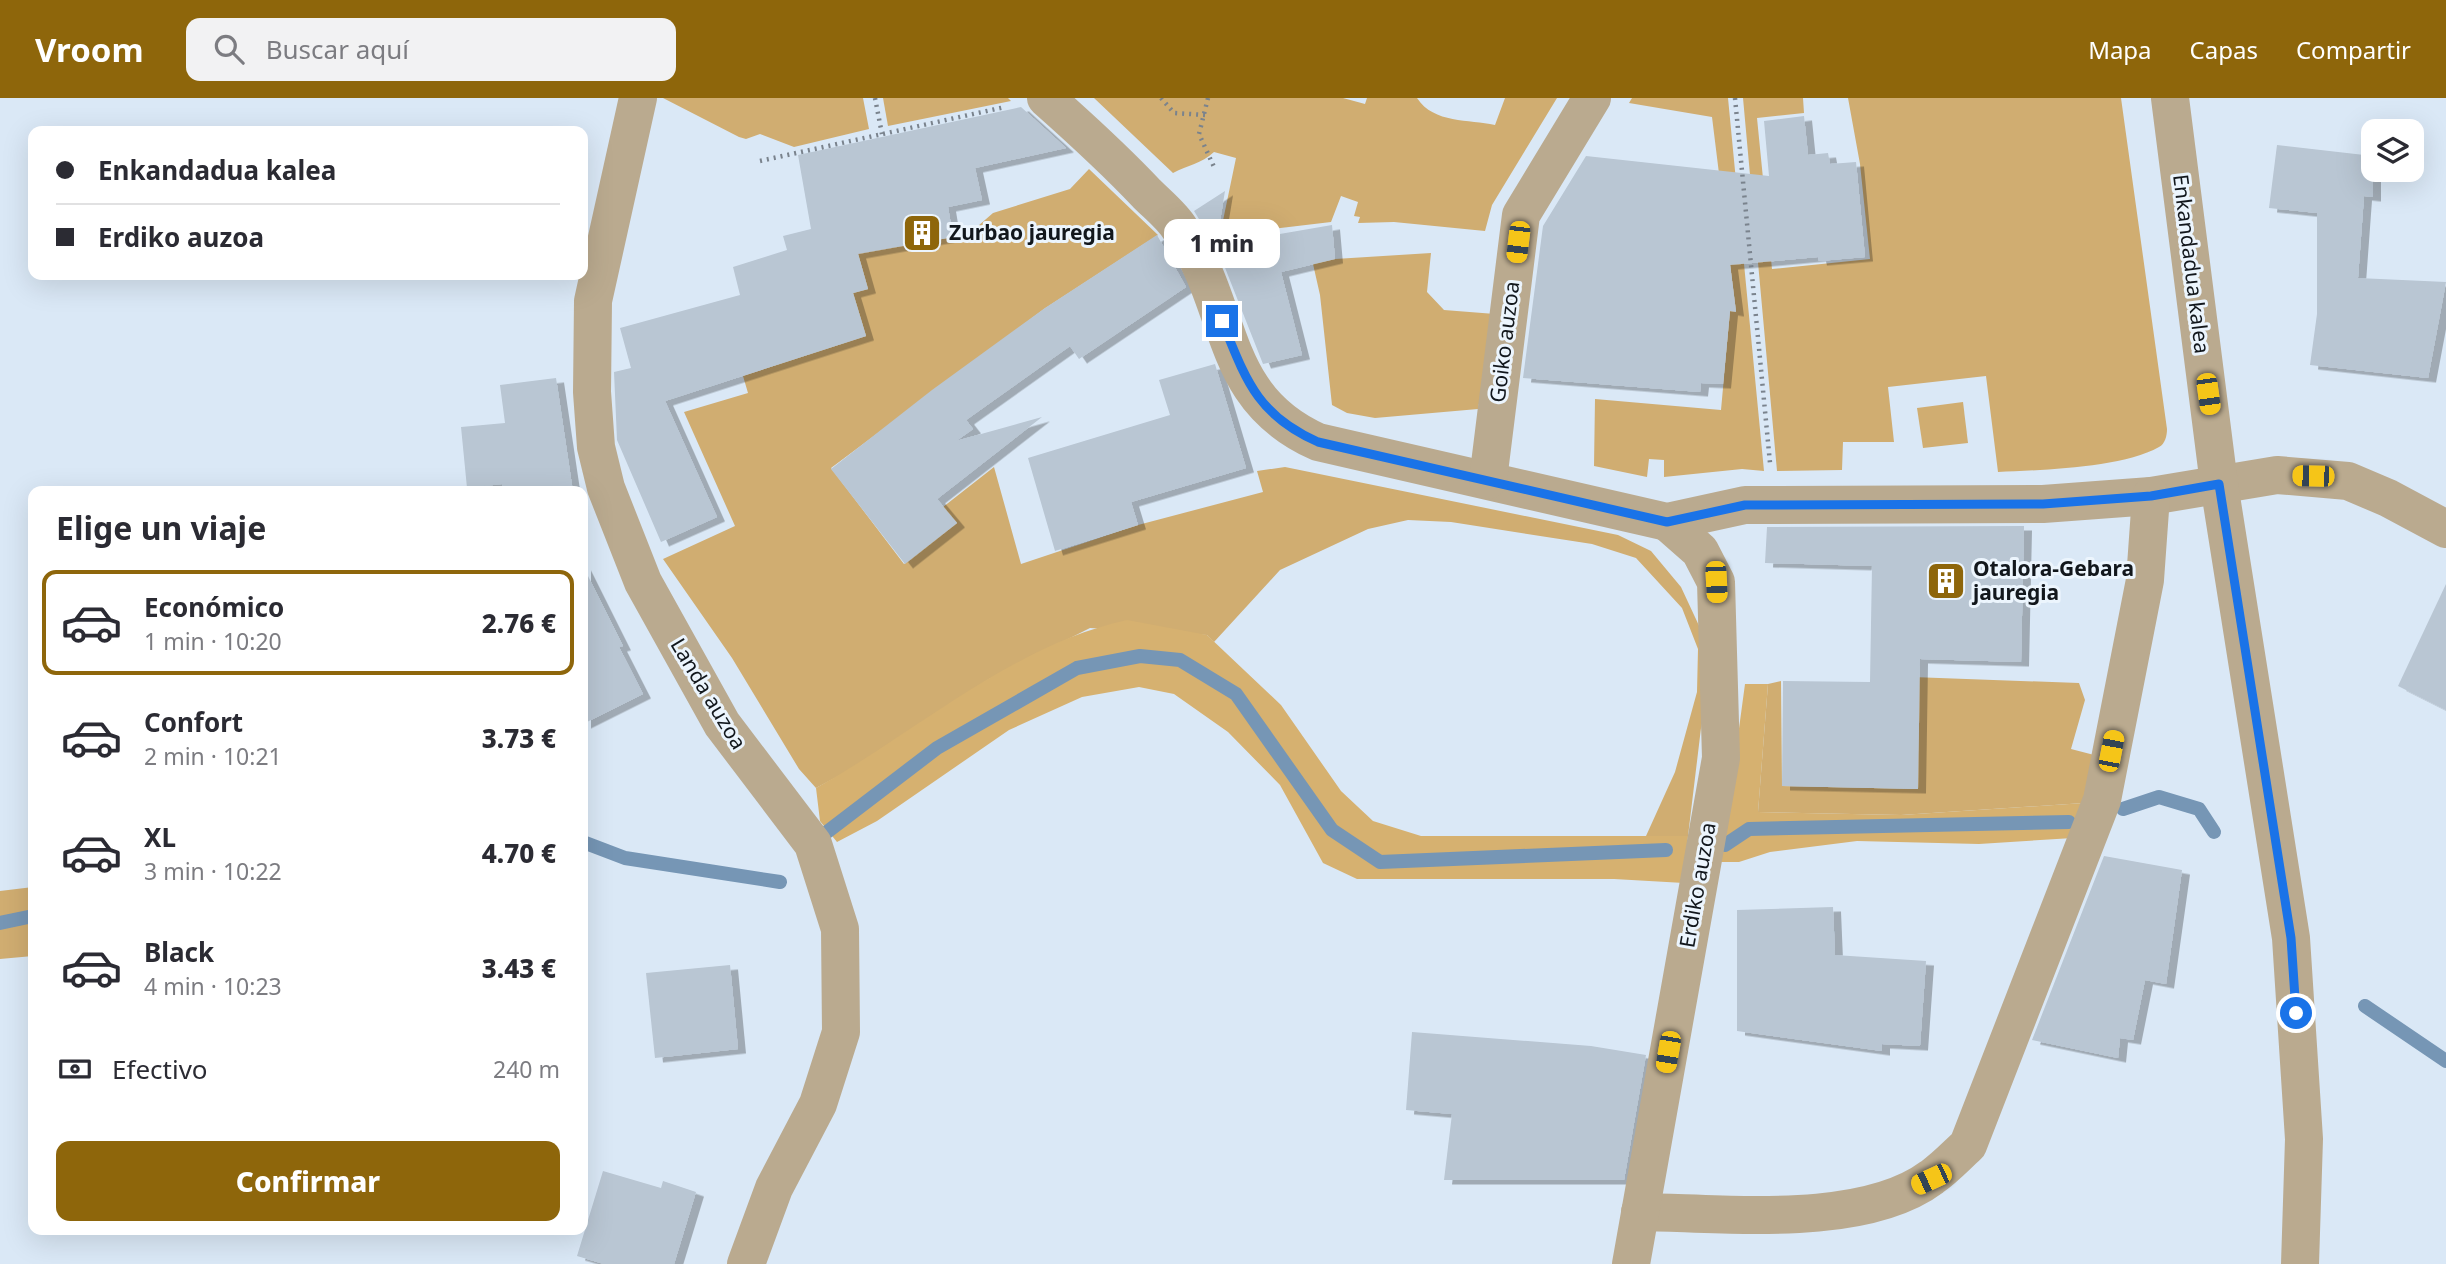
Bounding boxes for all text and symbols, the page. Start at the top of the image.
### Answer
search box [186,18,676,81]
text: Vroom [35,27,144,72]
icon: search [210,30,248,68]
text: Buscar aquí [266,31,409,67]
text: Mapa [2088,33,2152,66]
text: Capas [2190,33,2258,66]
text: Compartir [2296,33,2411,66]
map controls [2361,119,2424,182]
button: layers [2361,119,2424,182]
text: Enkandadua kalea [98,152,336,188]
street label: Enkandadua kalea [2167,173,2217,355]
building icon: Zurbao jauregia [901,212,943,254]
place label: Zurbao jauregia [949,218,1115,246]
text: Erdiko auzoa [98,219,264,255]
callout: 1 min [1164,220,1280,268]
car [1506,220,1531,264]
text: 1 min [1190,227,1254,259]
street label: Goiko auzoa [1483,280,1525,404]
route end [1206,305,1238,337]
car [2195,372,2222,416]
car [2292,465,2335,487]
text: Elige un viaje [56,506,266,549]
place label: Otalora-Gebara jauregia [1971,554,2134,606]
car [1705,560,1728,604]
building icon: Otalora-Gebara jauregia [1925,560,1967,602]
text: Económico [144,589,284,625]
icon: car [60,591,123,654]
text: 2.76 € [482,605,556,641]
text: 1 min · 10:20 [144,625,282,657]
street label: Landa auzoa [665,633,753,754]
text: Confort [144,704,243,740]
icon: car [60,706,123,769]
text: 3.73 € [482,720,556,756]
car [2097,728,2126,774]
text: 2 min · 10:21 [144,740,282,772]
text: XL [144,819,176,855]
street label: Erdiko auzoa [1672,820,1722,950]
icon: car [60,821,123,884]
text: 4.70 € [482,835,556,871]
text: 3 min · 10:22 [144,855,282,887]
text: Black [144,934,214,970]
icon: car [60,936,123,999]
text: 3.43 € [482,950,556,986]
text: 4 min · 10:23 [144,970,282,1002]
route start [2280,997,2312,1029]
car [1655,1029,1682,1075]
icon: cash [56,1050,94,1088]
text: Efectivo [112,1051,208,1087]
text: 240 m [493,1053,560,1085]
button: Confirmar [56,1141,560,1221]
car [1908,1161,1955,1197]

